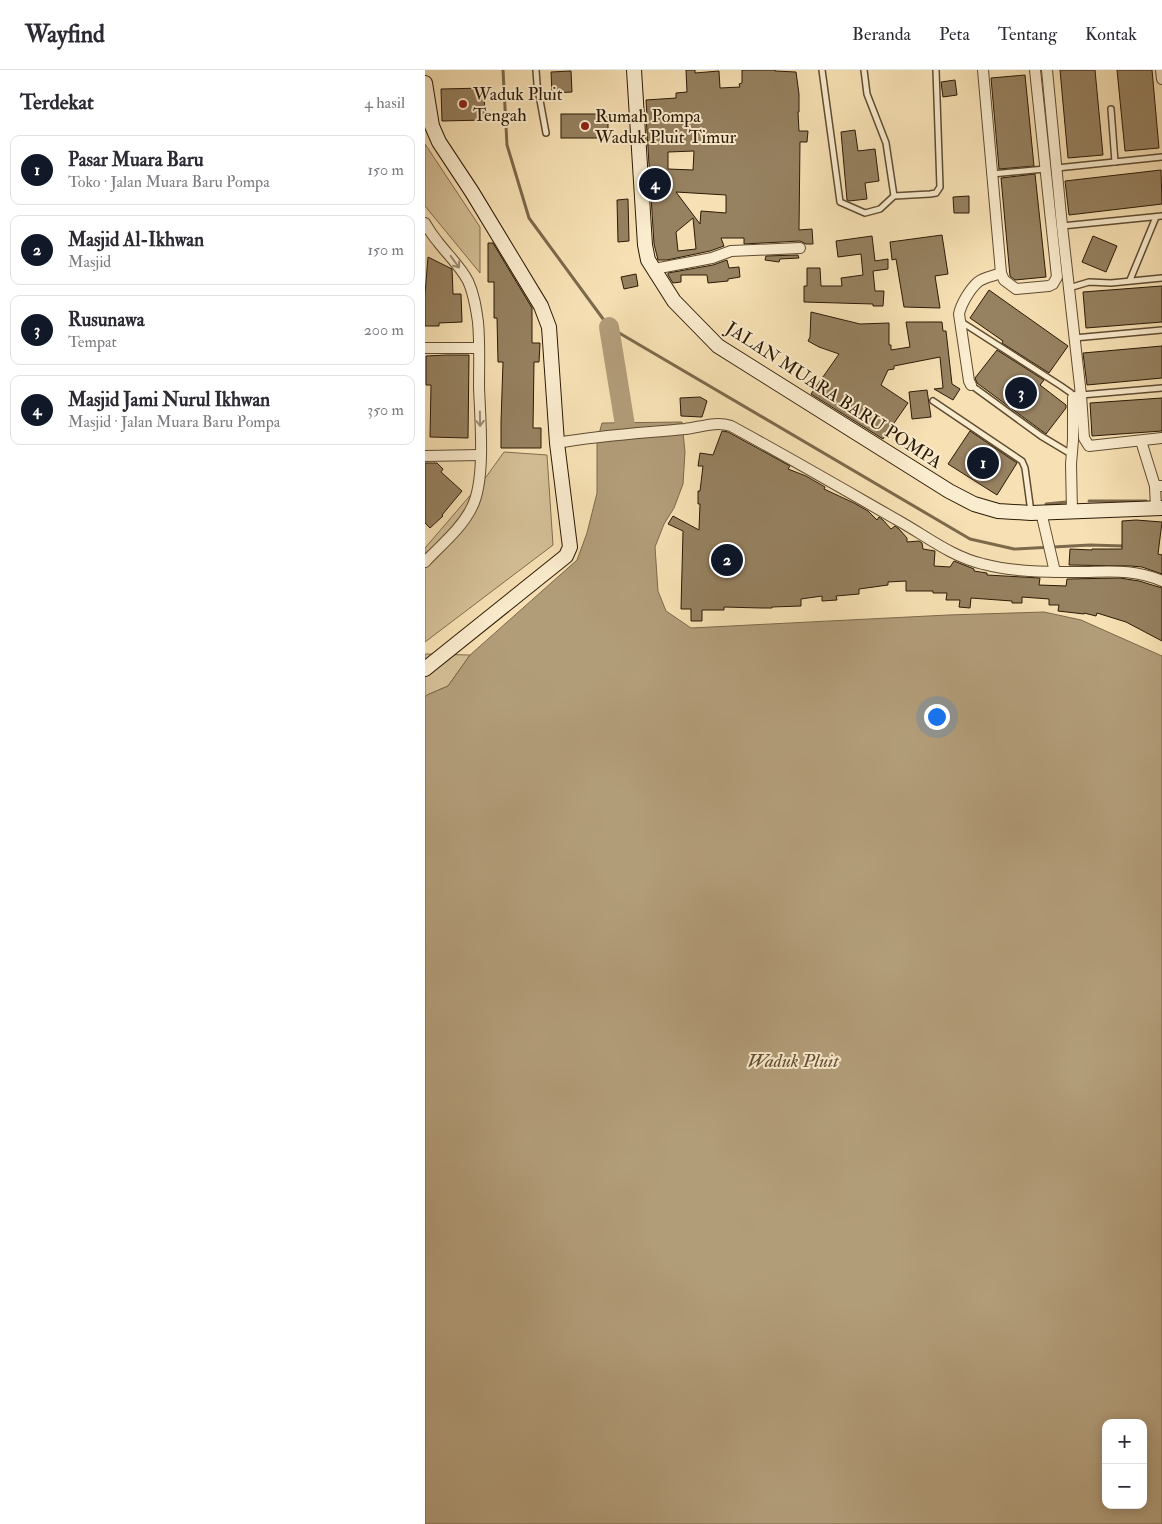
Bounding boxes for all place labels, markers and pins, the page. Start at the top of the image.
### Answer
place label: Waduk Pluit Tengah [472,83,563,127]
marker: Waduk Pluit Tengah [457,98,469,110]
place label: Rumah Pompa Waduk Pluit Timur [594,105,736,149]
marker: Rumah Pompa Waduk Pluit Timur [579,120,591,132]
pin: 4 [639,165,671,203]
pin: 3 [1005,374,1037,412]
pin: 1 [967,444,999,482]
pin: 2 [711,541,743,579]

